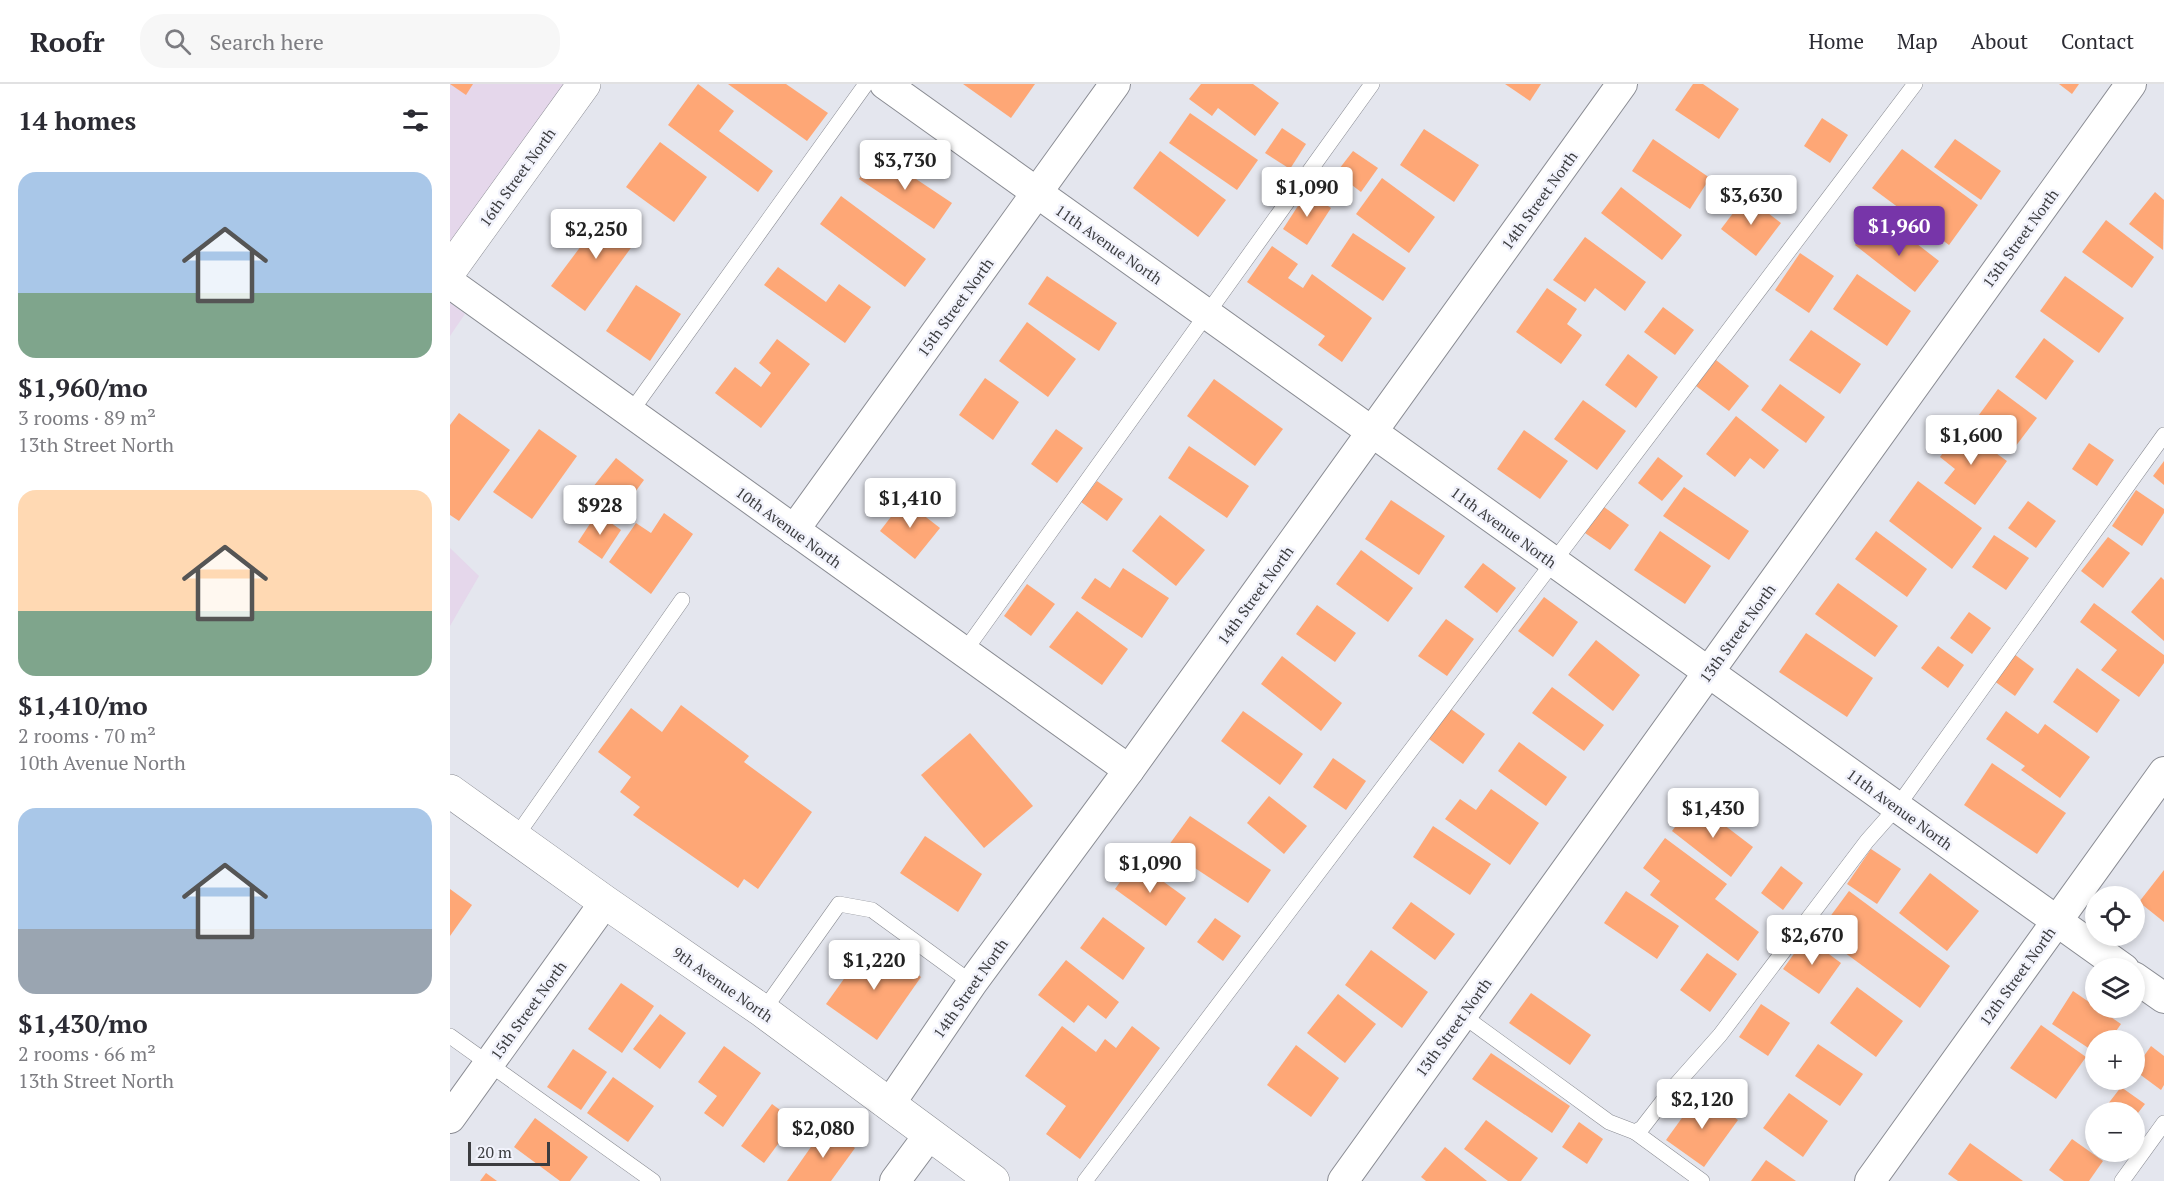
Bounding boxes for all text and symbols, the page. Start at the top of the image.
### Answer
search box [140,14,560,68]
text: Roofr [30,23,104,60]
icon: search [161,25,194,58]
text: Search here [209,27,324,56]
text: Home [1808,27,1864,55]
text: Map [1897,27,1938,55]
text: About [1971,27,2028,55]
text: Contact [2061,27,2134,55]
text: 14 homes [18,103,136,137]
icon: filters [399,104,432,137]
street label: 16th Street North [475,124,560,230]
pin: $3,730 [856,140,954,191]
text: $3,730 [874,146,936,173]
street label: 14th Street North [1497,147,1582,253]
pin: $1,090 [1258,167,1356,218]
text: $1,090 [1276,173,1338,200]
pin: $3,630 [1702,175,1800,226]
text: $3,630 [1720,181,1782,208]
street label: 13th Street North [1978,185,2063,291]
street label: 11th Avenue North [1052,200,1166,288]
pin: $1,960 [1850,206,1948,257]
pin: $2,250 [547,209,645,260]
icon: home [171,211,279,319]
text: $1,960 [1868,212,1930,239]
text: $2,250 [565,215,627,242]
street label: 15th Street North [913,254,998,360]
text: $1,960/mo [18,370,148,404]
text: 3 rooms · 89 m² [18,404,156,431]
pin: $1,600 [1922,415,2020,466]
text: $1,600 [1940,421,2002,448]
text: 13th Street North [18,431,174,458]
pin: $1,410 [861,478,959,529]
street label: 10th Avenue North [732,482,846,572]
street label: 11th Avenue North [1447,482,1561,572]
text: $1,410 [879,484,941,511]
pin: $928 [564,485,636,536]
text: $928 [577,491,623,518]
icon: home [171,529,279,637]
street label: 14th Street North [1213,542,1298,648]
street label: 13th Street North [1695,580,1780,686]
text: $1,410/mo [18,688,148,722]
text: 2 rooms · 70 m² [18,722,156,749]
text: 10th Avenue North [18,749,186,776]
street label: 11th Avenue North [1843,764,1957,854]
pin: $1,430 [1664,788,1762,839]
text: $1,430 [1682,794,1744,821]
pin: $1,090 [1101,843,1199,894]
icon: home [171,847,279,955]
text: $1,090 [1119,849,1181,876]
map controls [2085,886,2145,1162]
button: locate [2085,886,2145,946]
pin: $2,670 [1763,915,1861,966]
text: $2,670 [1781,921,1843,948]
street label: 12th Street North [1975,923,2060,1029]
street label: 14th Street North [928,934,1012,1042]
pin: $1,220 [825,940,923,991]
street label: 9th Avenue North [669,942,777,1026]
text: $1,220 [843,946,905,973]
street label: 15th Street North [486,957,571,1063]
button: layers [2085,958,2145,1018]
street label: 13th Street North [1411,974,1496,1080]
text: $1,430/mo [18,1006,148,1040]
button: + [2085,1030,2145,1090]
text: 2 rooms · 66 m² [18,1040,156,1067]
text: 13th Street North [18,1067,174,1094]
pin: $2,120 [1653,1079,1751,1130]
text: $2,120 [1671,1085,1733,1112]
button: − [2085,1102,2145,1162]
pin: $2,080 [774,1108,872,1159]
text: $2,080 [792,1114,854,1141]
scale bar [468,1139,550,1166]
text: 20 m [477,1141,512,1163]

